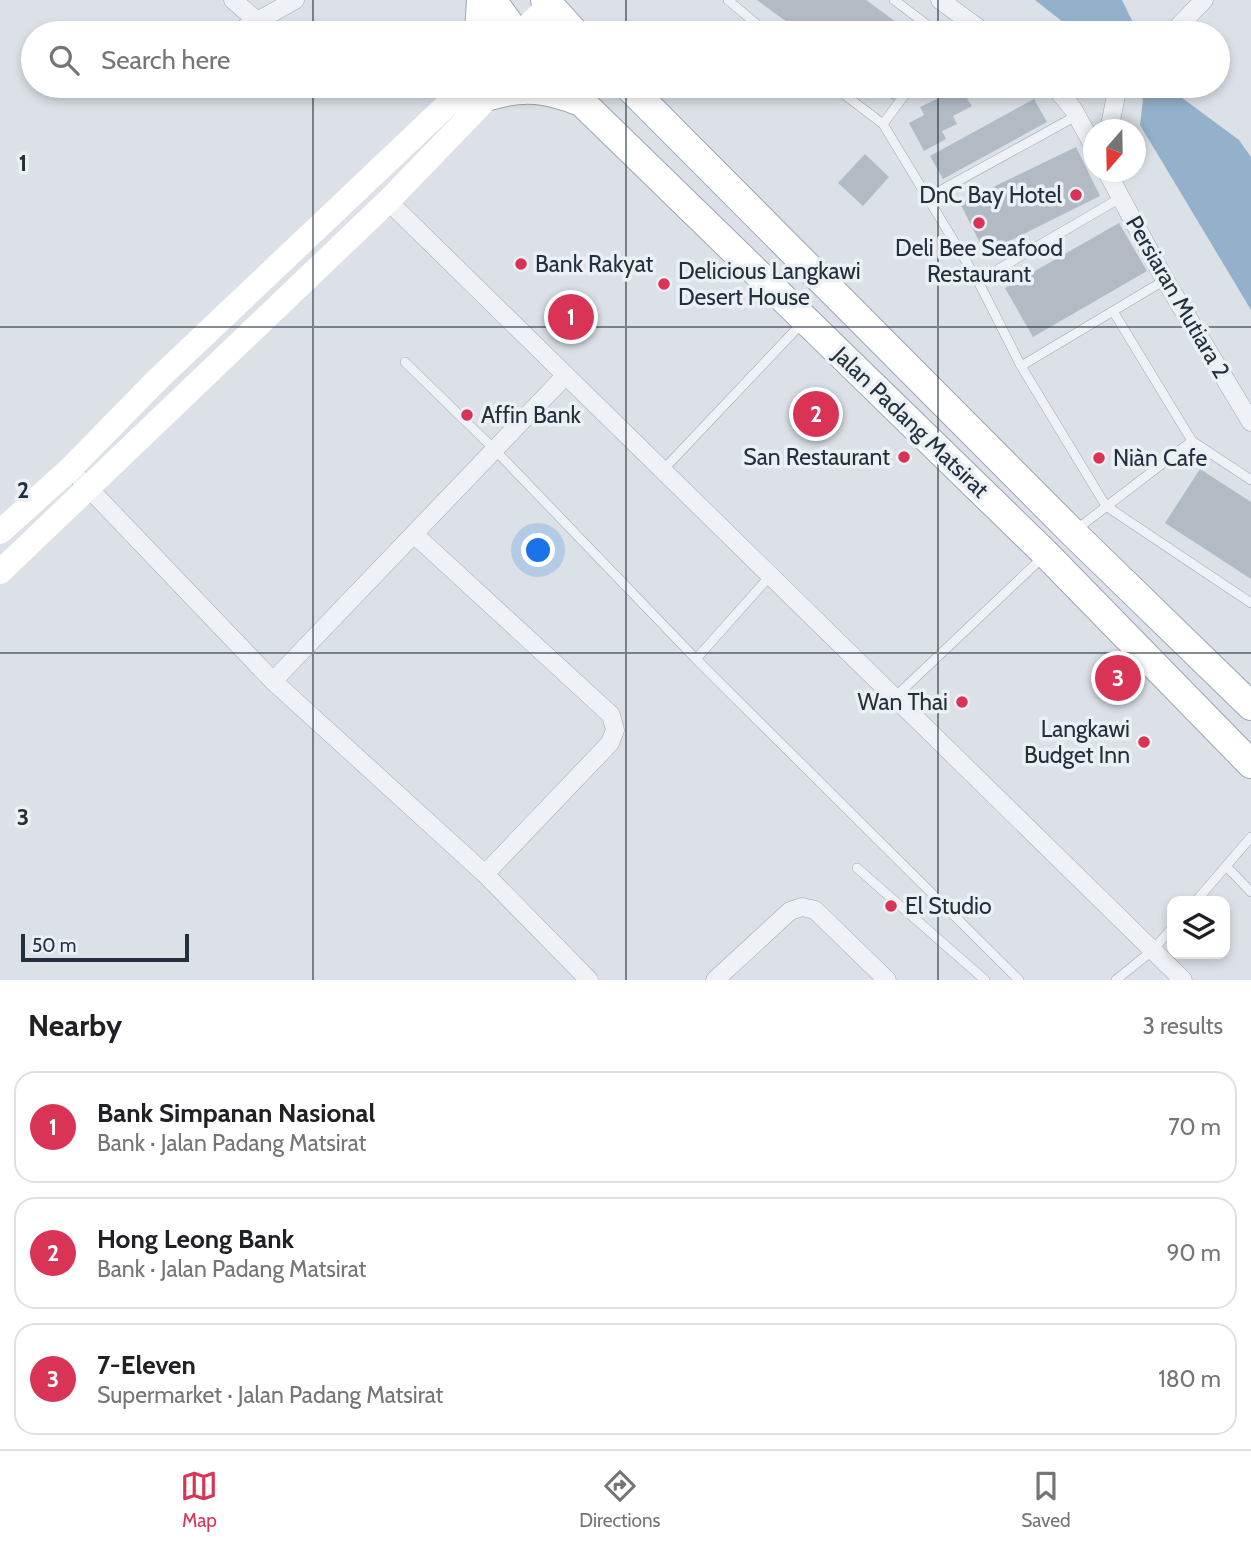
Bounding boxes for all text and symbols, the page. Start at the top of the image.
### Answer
search box [21,21,1230,98]
icon: search [45,41,83,79]
text: Search here [101,44,230,76]
north arrow [1083,119,1146,182]
text: 1 [19,149,27,177]
place label: DnC Bay Hotel [919,181,1063,209]
marker: DnC Bay Hotel [1068,187,1084,203]
street label: Persiaran Mutiara 2 [1120,211,1236,383]
marker: Deli Bee Seafood Restaurant [971,215,987,231]
place label: Deli Bee Seafood Restaurant [895,234,1063,288]
place label: Bank Rakyat [535,250,653,278]
marker: Bank Rakyat [513,256,529,272]
place label: Delicious Langkawi Desert House [678,257,861,311]
marker: Delicious Langkawi Desert House [656,276,672,292]
pin: 1 [548,291,594,343]
street label: Jalan Padang Matsirat [827,340,995,504]
pin: 2 [793,388,839,440]
place label: Affin Bank [481,401,582,429]
marker: Affin Bank [459,407,475,423]
place label: San Restaurant [743,443,890,471]
place label: Niàn Cafe [1113,444,1207,472]
marker: San Restaurant [896,449,912,465]
marker: Niàn Cafe [1091,450,1107,466]
text: 2 [17,476,29,504]
your location [521,533,555,567]
pin: 3 [1095,652,1141,704]
place label: Wan Thai [858,688,948,716]
marker: Wan Thai [954,694,970,710]
place label: Langkawi Budget Inn [1024,715,1130,769]
marker: Langkawi Budget Inn [1136,734,1152,750]
text: 3 [17,803,29,831]
place label: El Studio [905,892,992,920]
map controls [1167,896,1230,959]
button: layers [1167,896,1230,959]
marker: El Studio [883,898,899,914]
scale bar [21,931,189,963]
text: 50 m [32,934,76,957]
text: Nearby [28,1007,122,1044]
text: 3 results [1142,1012,1223,1040]
text: Bank Simpanan Nasional [97,1097,375,1129]
text: 1 [49,1113,57,1141]
text: 70 m [1168,1113,1221,1141]
text: Bank · Jalan Padang Matsirat [97,1129,366,1157]
text: Hong Leong Bank [97,1223,294,1255]
text: 2 [47,1239,59,1267]
text: 90 m [1167,1239,1221,1267]
text: Bank · Jalan Padang Matsirat [97,1255,366,1283]
text: 7-Eleven [97,1349,196,1381]
text: 3 [47,1365,59,1393]
text: 180 m [1158,1365,1221,1393]
text: Supermarket · Jalan Padang Matsirat [97,1381,443,1409]
tab: Map [180,1467,218,1532]
tab: Directions [579,1467,660,1532]
tab: Saved [1021,1467,1071,1532]

